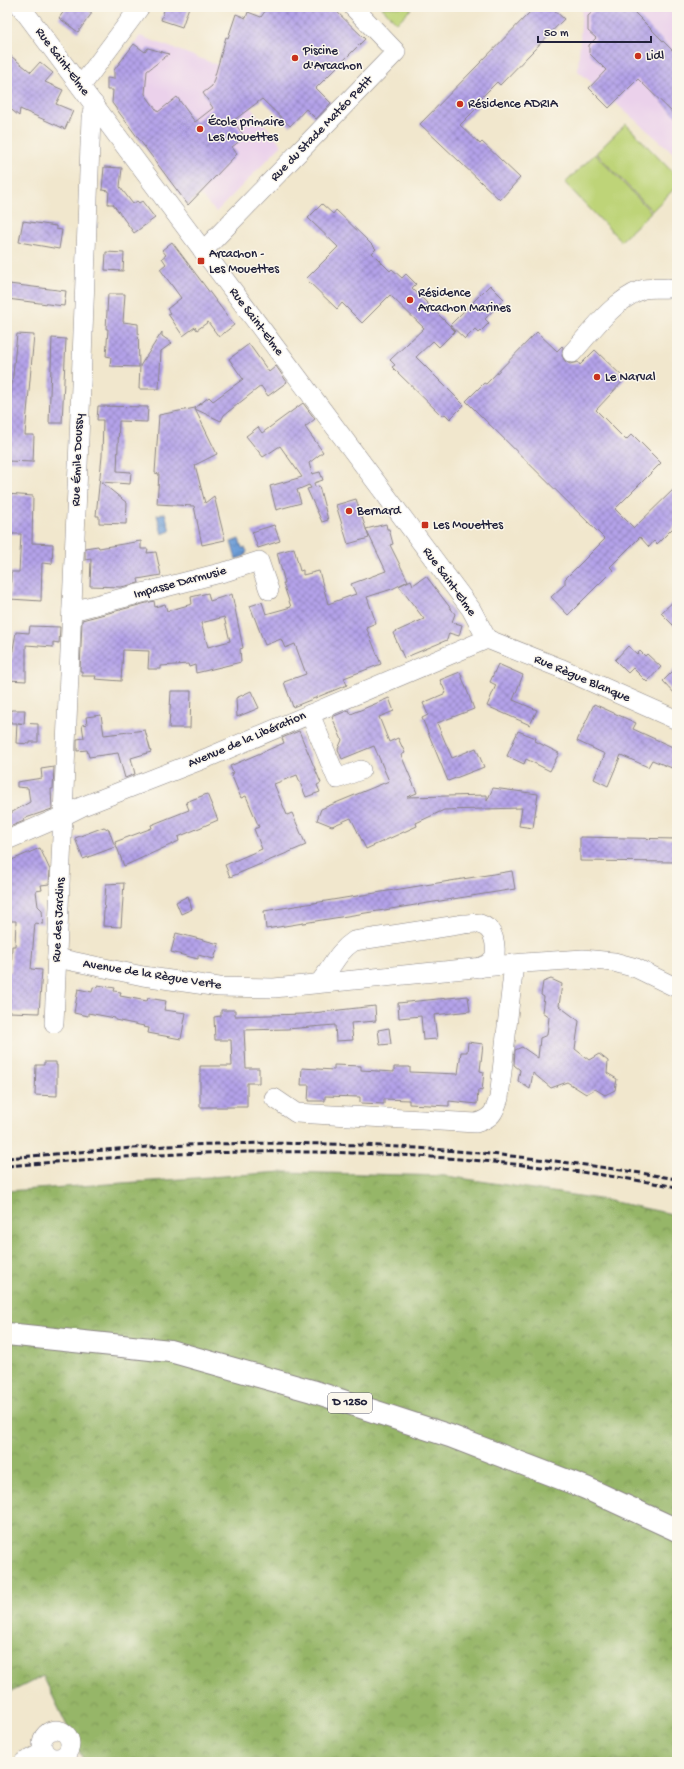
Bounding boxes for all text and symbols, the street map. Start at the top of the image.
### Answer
scale bar [538,18,651,44]
street label: Rue Saint-Elme [32,25,93,99]
text: 50 m [544,27,569,41]
place label: Piscine d'Arcachon [302,44,363,74]
place label: Lidl [646,49,664,64]
marker: Lidl [633,51,643,61]
marker: Piscine d'Arcachon [290,53,300,63]
street label: Rue du Stade Matéo Petit [268,72,377,185]
place label: Résidence ADRIA [468,97,559,112]
marker: Résidence ADRIA [455,99,465,109]
place label: École primaire Les Mouettes [208,114,285,145]
marker: École primaire Les Mouettes [195,124,205,134]
place label: Arcachon - Les Mouettes [209,247,280,277]
marker: Arcachon - Les Mouettes [196,256,206,266]
street label: Rue Saint-Elme [226,285,287,359]
place label: Résidence Arcachon Marines [418,286,512,316]
marker: Résidence Arcachon Marines [405,295,415,305]
place label: Le Narval [605,370,656,385]
marker: Le Narval [592,372,602,382]
street label: Rue Émile Doussy [68,413,87,507]
place label: Bernard [356,504,402,519]
marker: Bernard [344,506,354,516]
place label: Les Mouettes [433,518,504,533]
marker: Les Mouettes [420,520,430,530]
street label: Rue Saint-Elme [419,545,479,620]
street label: Impasse Darmusie [132,563,228,603]
street label: Rue Règue Blanque [532,652,633,706]
street label: Avenue de la Libération [186,708,309,772]
street label: Rue des Jardins [49,876,69,963]
street label: Avenue de la Règue Verte [82,957,223,993]
road number: D 1250 [328,1393,372,1413]

